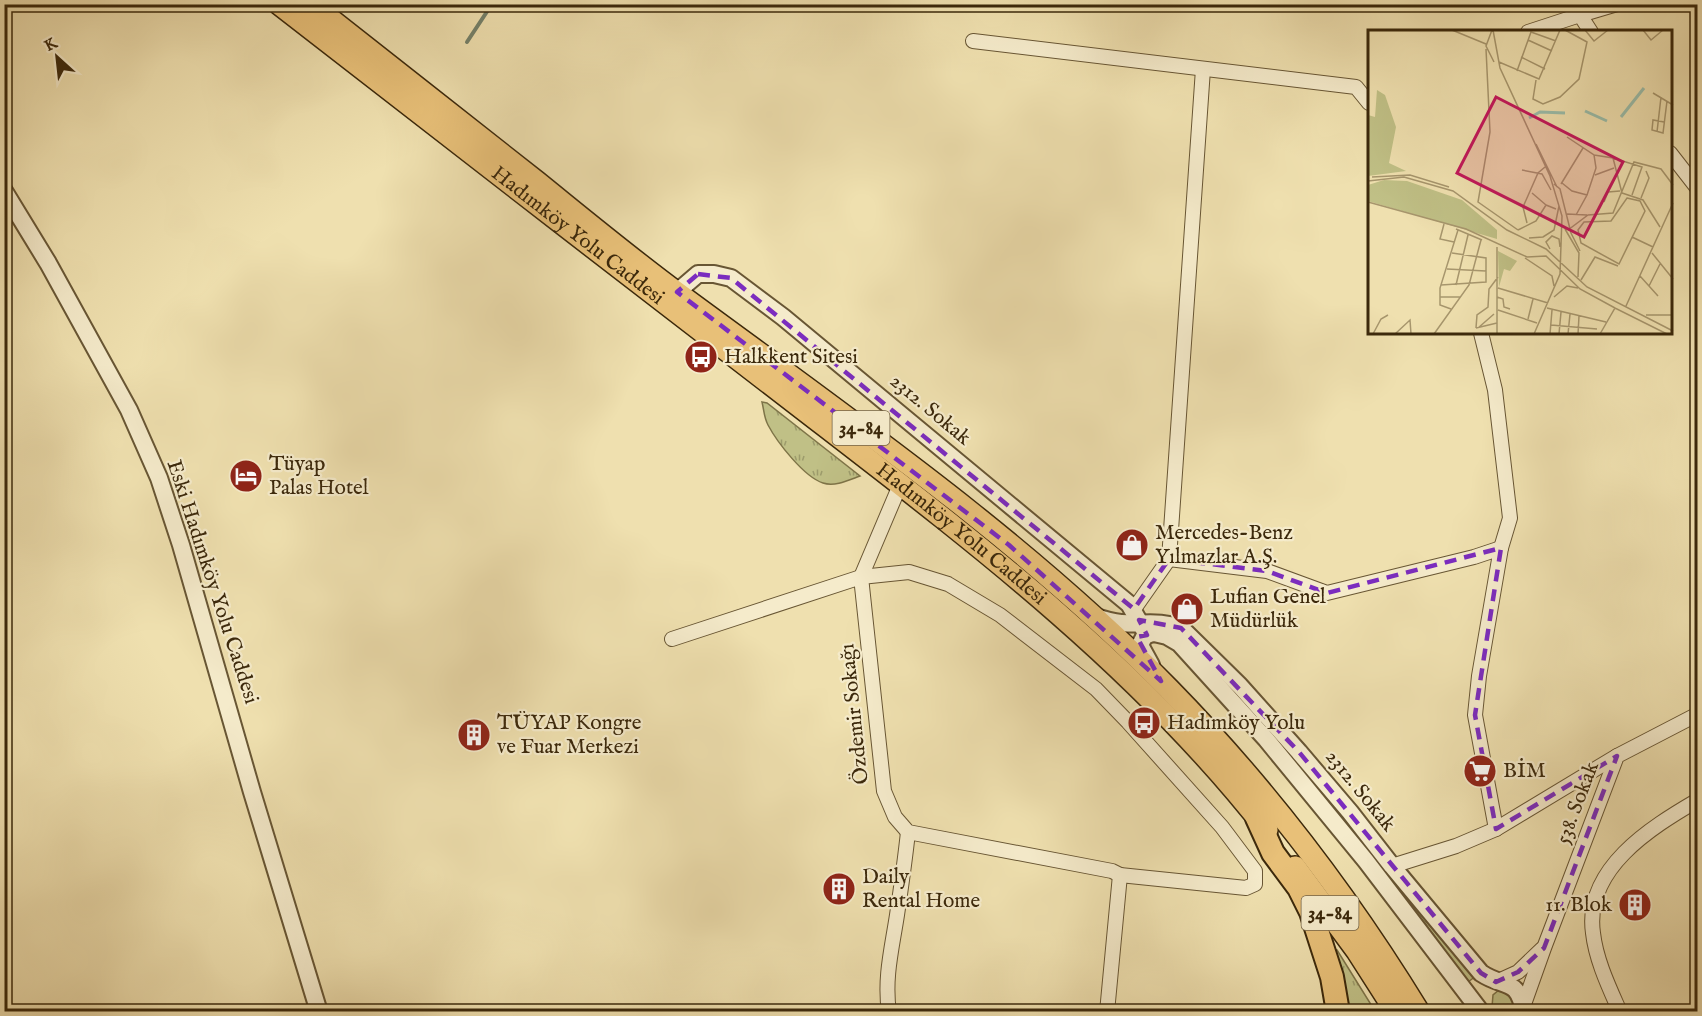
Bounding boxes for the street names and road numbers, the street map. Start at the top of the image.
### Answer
street label: Hadımköy Yolu Caddesi [486,160,670,311]
street label: 2312. Sokak [884,368,977,452]
road number: 34-84 [832,411,890,445]
street label: Eski Hadımköy Yolu Caddesi [160,457,264,707]
street label: Hadımköy Yolu Caddesi [870,457,1052,611]
street label: Özdemir Sokağı [834,642,876,786]
street label: 2312. Sokak [1319,744,1402,838]
street label: 538. Sokak [1550,757,1606,848]
road number: 34-84 [1302,896,1358,930]

